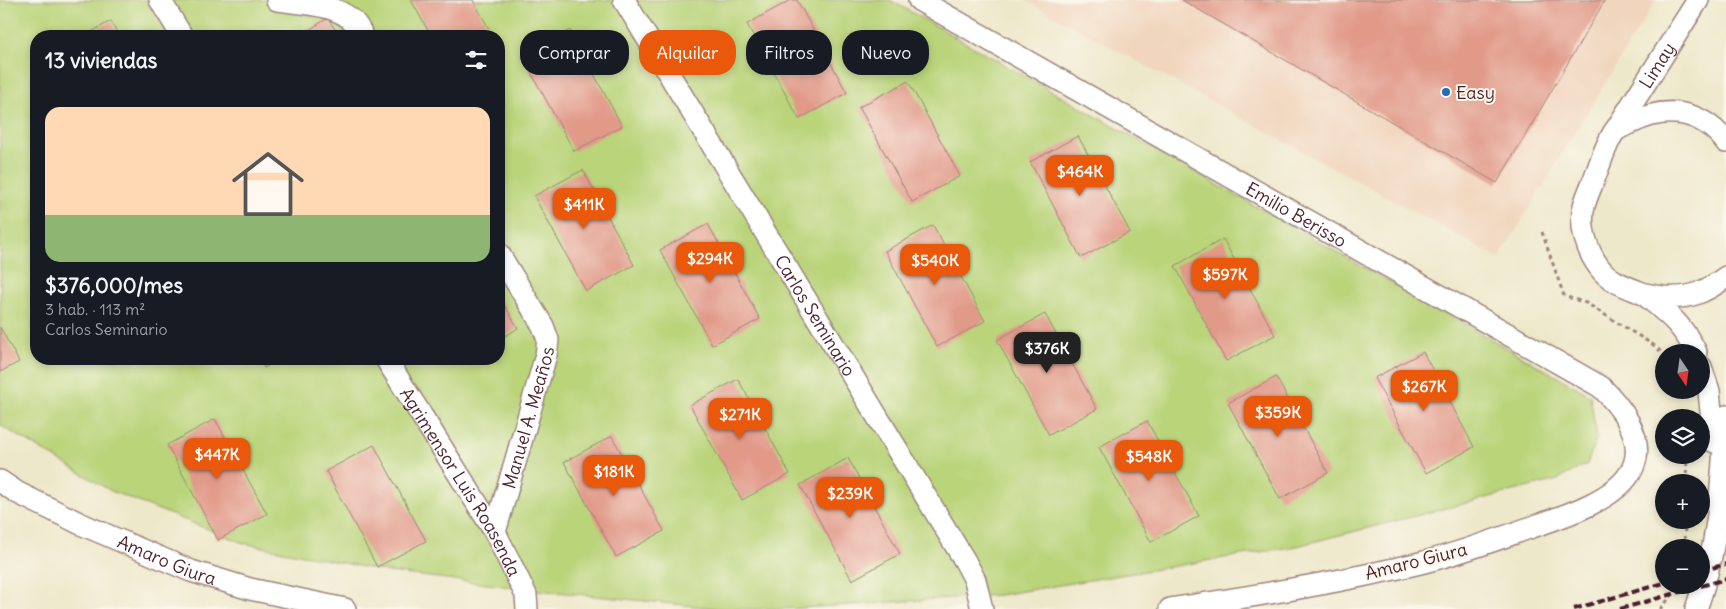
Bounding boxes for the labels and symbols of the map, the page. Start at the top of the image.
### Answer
street label: Limay [1634,38,1680,92]
place label: Easy [1456,81,1495,104]
marker: Easy [1440,86,1452,98]
pin: $464K [1045,154,1115,197]
street label: Emilio Berisso [1242,176,1351,252]
pin: $411K [549,188,619,230]
pin: $294K [675,242,745,284]
pin: $540K [900,244,970,286]
street label: Carlos Seminario [770,250,861,380]
pin: $597K [1190,258,1260,300]
pin: $376K [1012,332,1082,374]
north arrow [1655,344,1710,399]
street label: Manuel A. Meaños [497,346,558,491]
pin: $267K [1389,370,1459,412]
street label: Agrimensor Luis Roasenda [395,383,526,580]
pin: $359K [1243,396,1313,438]
pin: $271K [705,398,775,440]
pin: $447K [182,438,252,480]
pin: $548K [1114,440,1184,482]
pin: $181K [579,454,649,497]
pin: $239K [815,476,885,519]
street label: Amaro Giura [114,530,219,589]
street label: Amaro Giura [1363,537,1469,585]

